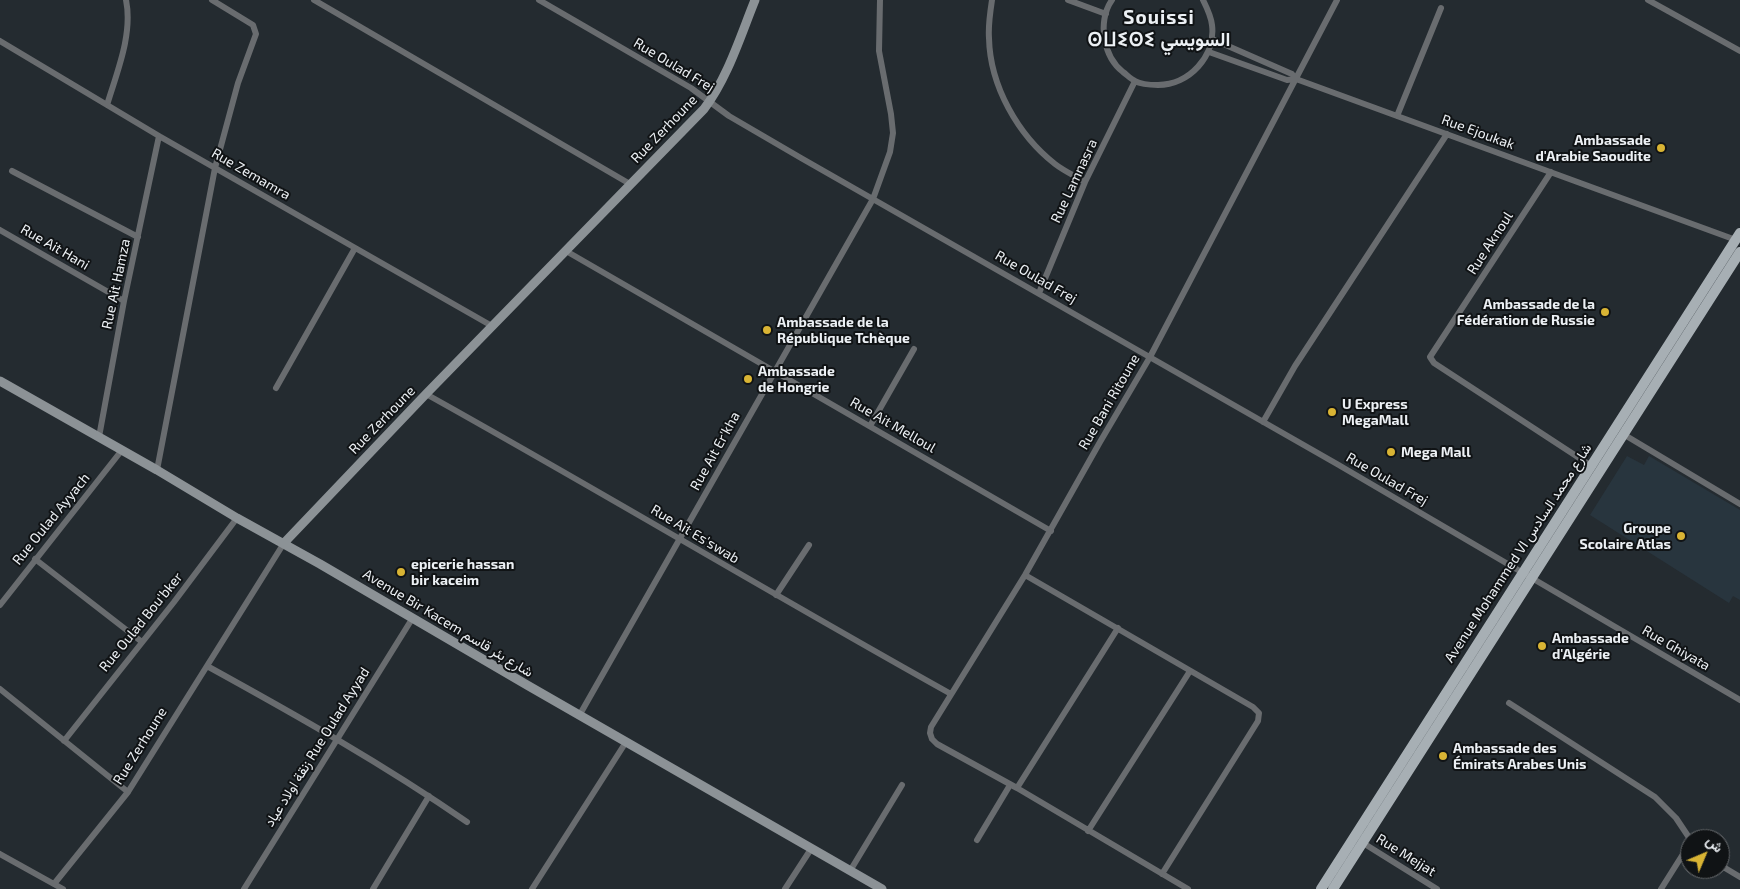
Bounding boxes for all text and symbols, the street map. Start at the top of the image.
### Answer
district label: Souissi ⵙⵡⵉⵙⵉ السويسي [1091,7,1227,51]
street label: Rue Oulad Frej [631,34,717,96]
street label: Rue Zerhoune [627,91,701,167]
street label: Rue Ejoukak [1439,111,1517,153]
place label: Ambassade d'Arabie Saoudite [1535,132,1651,164]
street label: Rue Lamnasra [1047,136,1101,226]
marker: Ambassade d'Arabie Saoudite [1655,142,1667,154]
street label: Rue Zemamra [209,145,293,203]
street label: Rue Aknoul [1464,209,1516,277]
street label: Rue Ait Hani [18,221,92,273]
street label: Rue Ait Hamza [98,237,134,331]
street label: Rue Oulad Frej [992,247,1080,307]
place label: Ambassade de la Fédération de Russie [1457,296,1595,328]
marker: Ambassade de la Fédération de Russie [1599,306,1611,318]
place label: Ambassade de la République Tchèque [777,314,910,347]
marker: Ambassade de la République Tchèque [761,324,773,336]
street label: Rue Bani Ritoune [1075,351,1143,453]
place label: Ambassade de Hongrie [758,363,835,396]
marker: Ambassade de Hongrie [742,373,754,385]
street label: Rue Zerhoune [345,382,419,458]
street label: Rue Ait Melloul [847,394,939,456]
place label: U Express MegaMall [1342,396,1409,428]
marker: U Express MegaMall [1326,406,1338,418]
street label: Rue Ait Er'kha [687,409,743,493]
street label: Avenue Mohammed VI شارع محمد السادس [1441,440,1595,666]
place label: Mega Mall [1401,444,1471,460]
marker: Mega Mall [1385,446,1397,458]
street label: Rue Oulad Frej [1343,449,1431,509]
street label: Rue Oulad Ayyach [9,470,93,568]
street label: Rue Ait Es'swab [648,501,742,567]
place label: Groupe Scolaire Atlas [1580,520,1671,552]
marker: Groupe Scolaire Atlas [1675,530,1687,542]
place label: epicerie hassan bir kaceim [411,556,515,588]
street label: Avenue Bir Kacem شارع بئر قاسم [360,565,536,681]
marker: epicerie hassan bir kaceim [395,566,407,578]
street label: Rue Oulad Bou'bker [96,569,186,675]
street label: Rue Ghiyata [1639,622,1713,674]
place label: Ambassade d'Algérie [1552,630,1629,662]
marker: Ambassade d'Algérie [1536,640,1548,652]
street label: زنقة اولاد عياد Rue Oulad Ayyad [261,664,373,830]
street label: Rue Zerhoune [110,704,170,788]
place label: Ambassade des Émirats Arabes Unis [1453,740,1586,772]
marker: Ambassade des Émirats Arabes Unis [1437,750,1449,762]
north arrow [1680,829,1730,879]
street label: Rue Mejjat [1373,830,1439,880]
text: ش [1703,832,1727,856]

